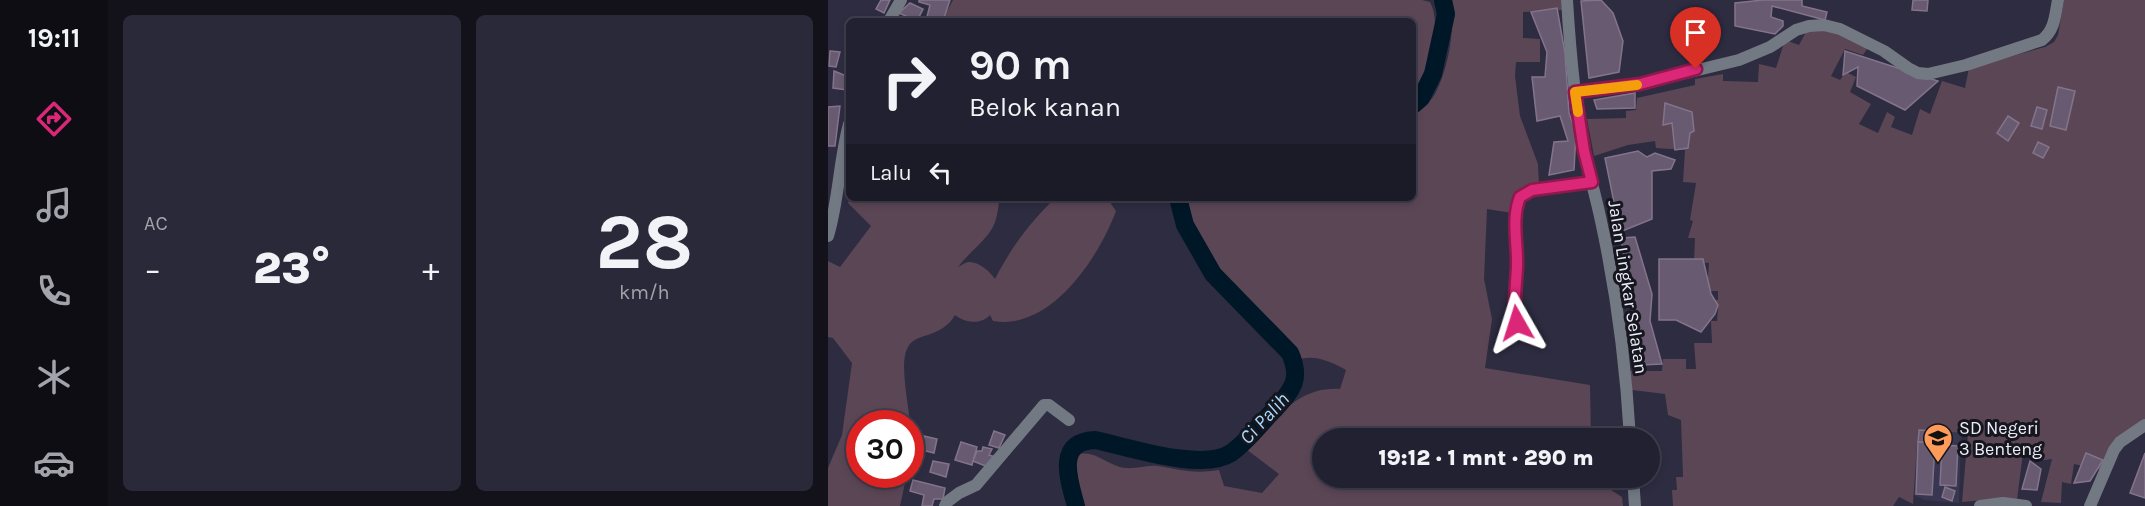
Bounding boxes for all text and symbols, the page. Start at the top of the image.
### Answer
pin [1670,7,1721,69]
icon: arrive [1679,16,1712,49]
text: 19:11 [28,22,80,54]
text: 90 m [969,40,1072,90]
icon: right [870,42,948,120]
text: Belok kanan [969,91,1121,123]
icon: directions [33,98,75,140]
icon: left [924,156,957,189]
text: Lalu [870,160,912,186]
icon: music [33,184,75,226]
text: 28 [595,196,693,288]
street label: Jalan Lingkar Selatan [1603,199,1653,375]
text: AC [144,212,168,235]
text: 23° [253,242,331,294]
text: − [144,250,161,288]
text: + [422,250,440,288]
icon: phone [33,270,75,312]
text: km/h [619,281,670,304]
position arrow [1485,291,1549,355]
icon: climate [33,356,75,398]
water label: Ci Palih [1235,388,1294,449]
speed limit sign: 30 [846,410,924,488]
place label: SD Negeri 3 Benteng [1959,417,2042,460]
school or university icon: SD Negeri 3 Benteng [1922,422,1954,464]
icon: car [33,442,75,484]
text: 19:12 · 1 mnt · 290 m [1378,445,1594,471]

